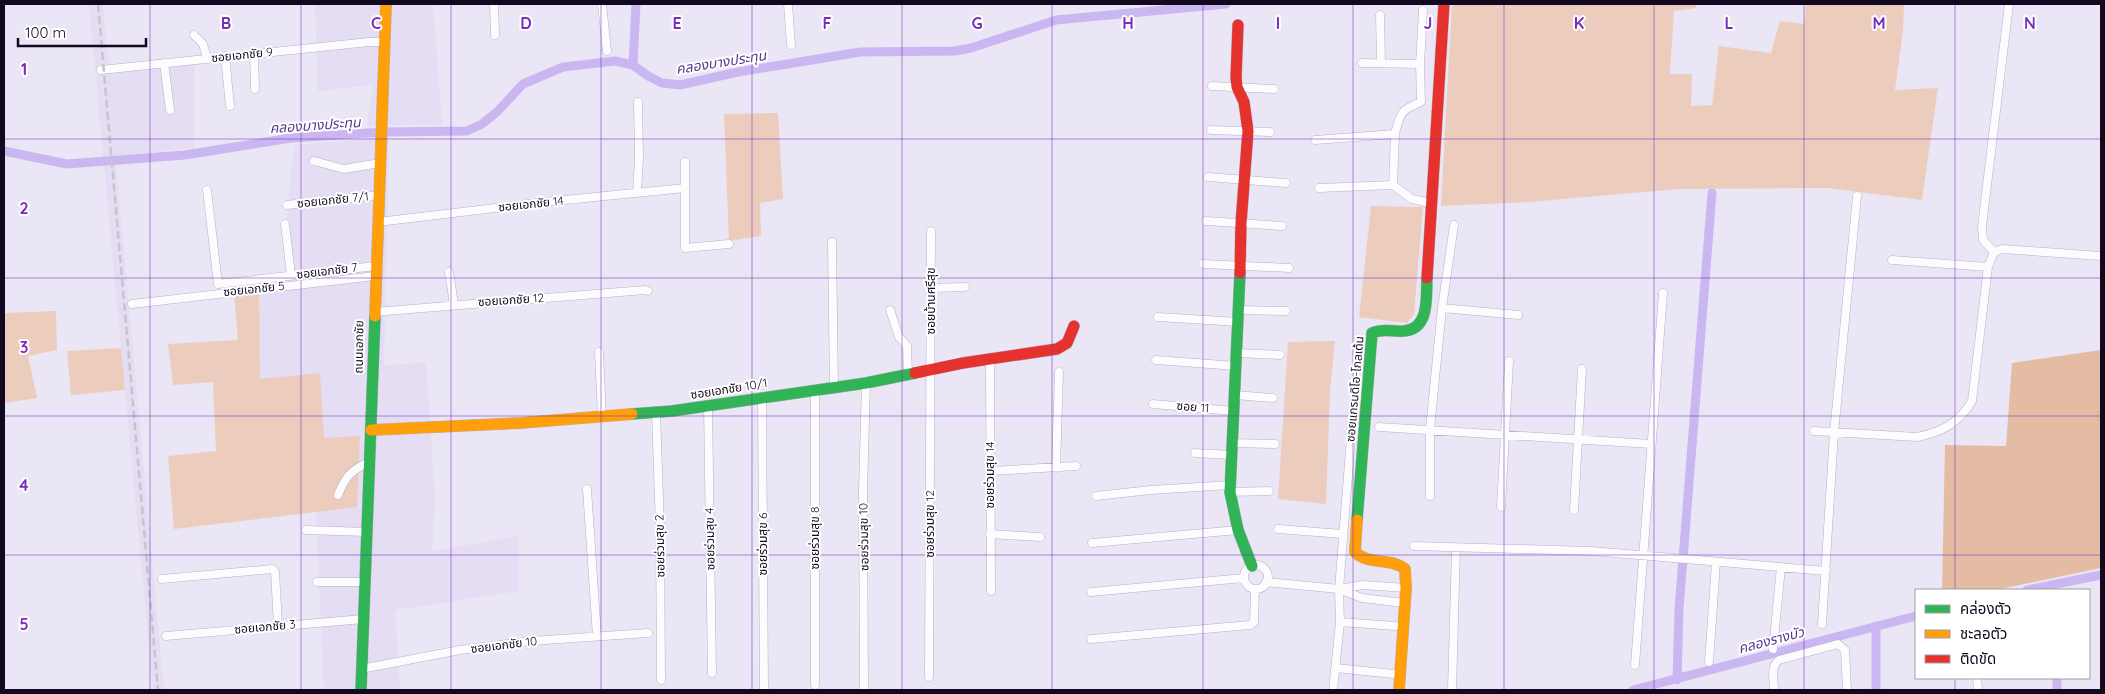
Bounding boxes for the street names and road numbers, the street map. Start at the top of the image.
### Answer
street label: ซอยเอกชัย 9 [210,44,274,65]
street label: ซอยเอกชัย 7/1 [296,188,370,211]
street label: ซอยเอกชัย 14 [497,193,564,214]
street label: ซอยเอกชัย 7 [296,259,358,282]
street label: ซอยบ้านศรีสุข [923,268,938,335]
street label: ซอยเอกชัย 5 [222,278,285,299]
street label: ซอยเอกชัย 12 [477,290,545,309]
street label: ถนนเอกชัย [351,320,366,374]
street label: ซอยแกรนดิโอ-โกลเด้น [1342,335,1367,443]
street label: ซอยเอกชัย 10/1 [689,375,768,402]
street label: ซอย 11 [1176,398,1210,415]
street label: ซอยร่วมสุข 14 [982,441,997,509]
street label: ซอยร่วมสุข 12 [922,490,937,558]
street label: ซอยร่วมสุข 10 [855,503,872,571]
street label: ซอยร่วมสุข 8 [807,506,822,570]
street label: ซอยร่วมสุข 4 [701,507,718,571]
street label: ซอยร่วมสุข 6 [755,512,770,575]
street label: ซอยร่วมสุข 2 [651,514,668,578]
street label: ซอยเอกชัย 3 [234,616,296,637]
street label: ซอยเอกชัย 10 [470,633,538,656]

